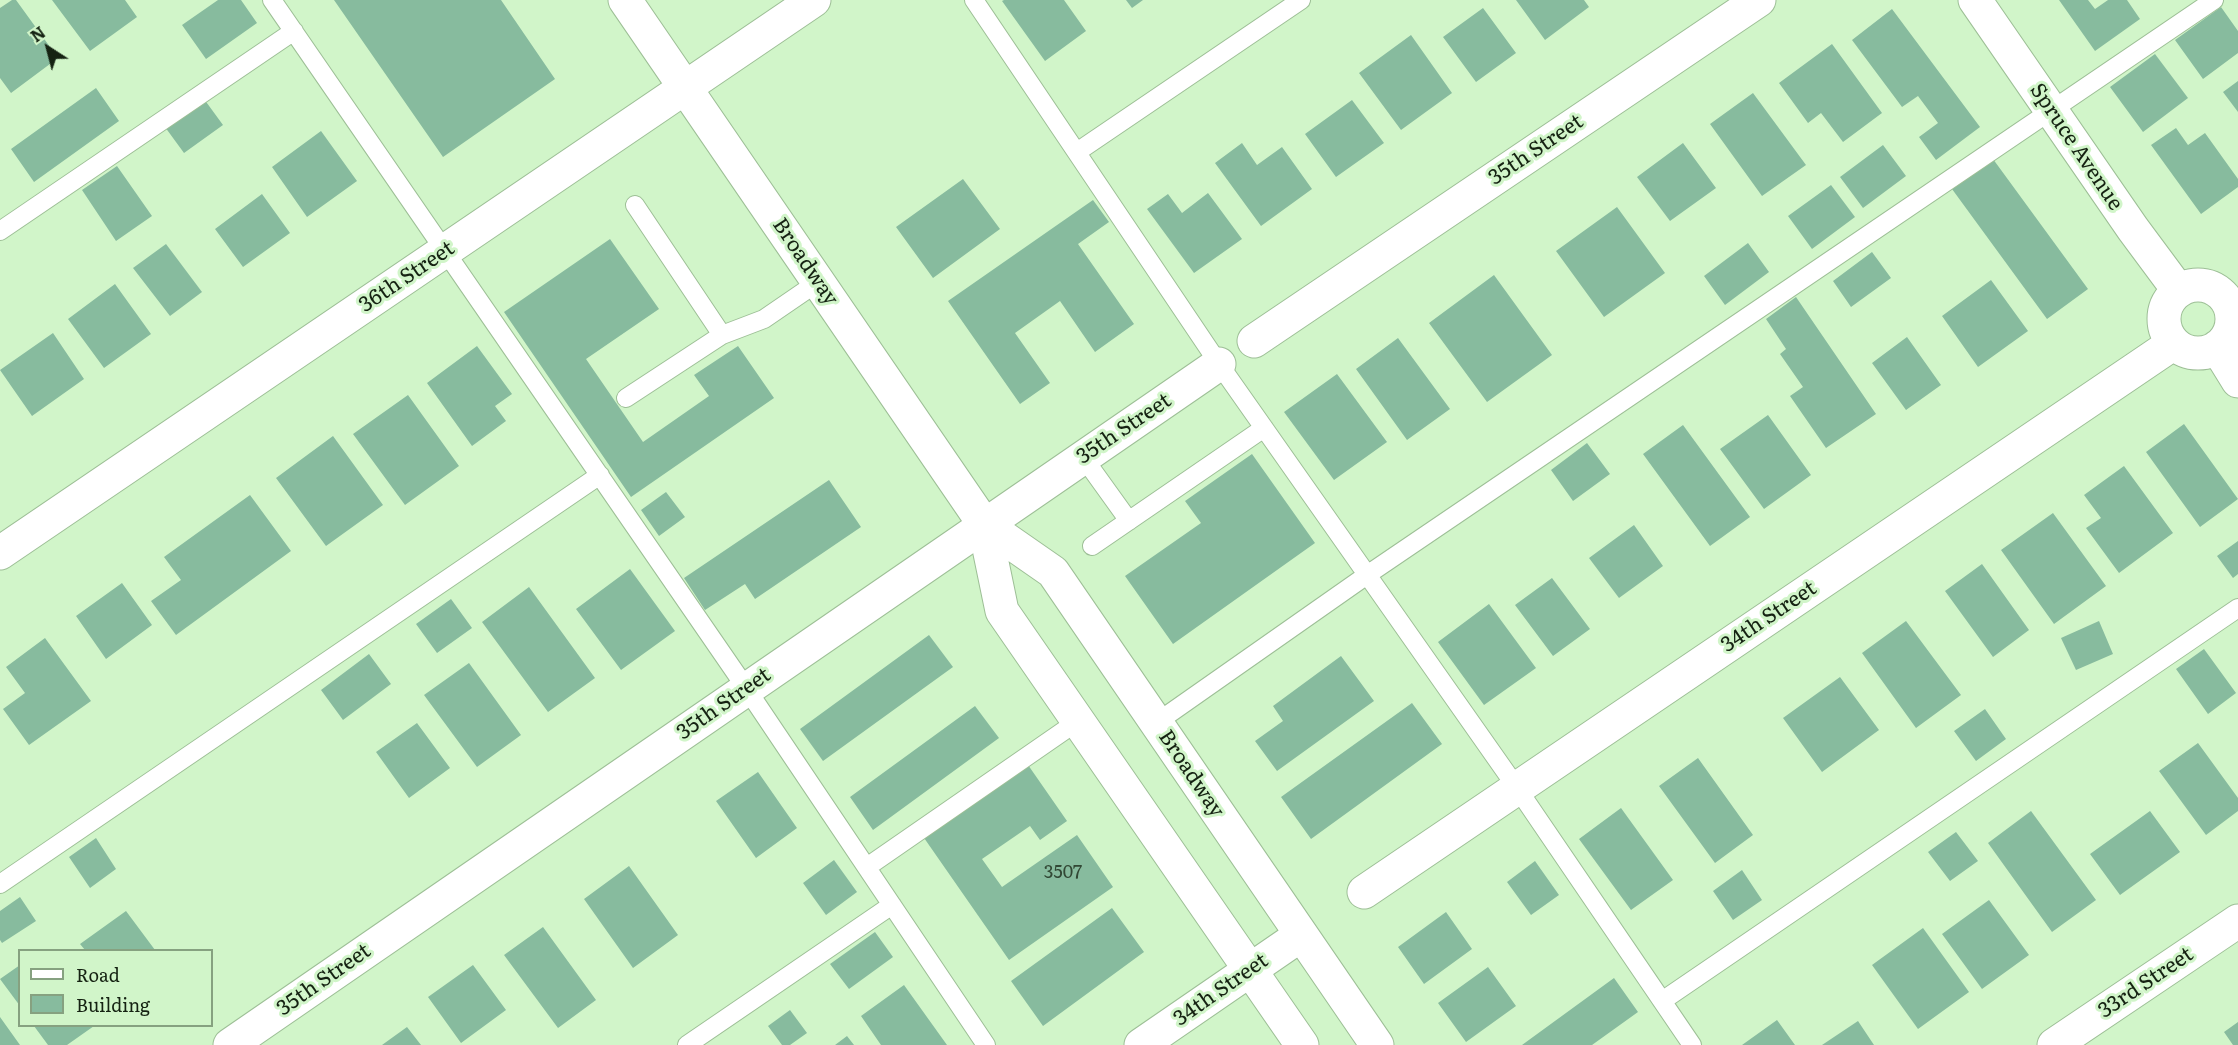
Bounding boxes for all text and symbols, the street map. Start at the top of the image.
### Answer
north arrow [18,18,78,78]
text: N [25,20,50,47]
street label: Spruce Avenue [2024,79,2128,215]
street label: 35th Street [1484,109,1588,191]
street label: Broadway [767,214,843,310]
street label: 36th Street [355,236,459,318]
street label: 35th Street [1072,388,1176,470]
street label: 34th Street [1717,576,1821,658]
street label: 35th Street [672,663,776,745]
street label: Broadway [1153,726,1229,822]
house number: 3507 [1044,862,1082,884]
street label: 35th Street [272,939,376,1021]
street label: 33rd Street [2094,942,2198,1024]
street label: 34th Street [1169,948,1273,1032]
legend [18,949,213,1027]
text: Road [76,961,120,988]
text: Building [76,991,150,1018]

